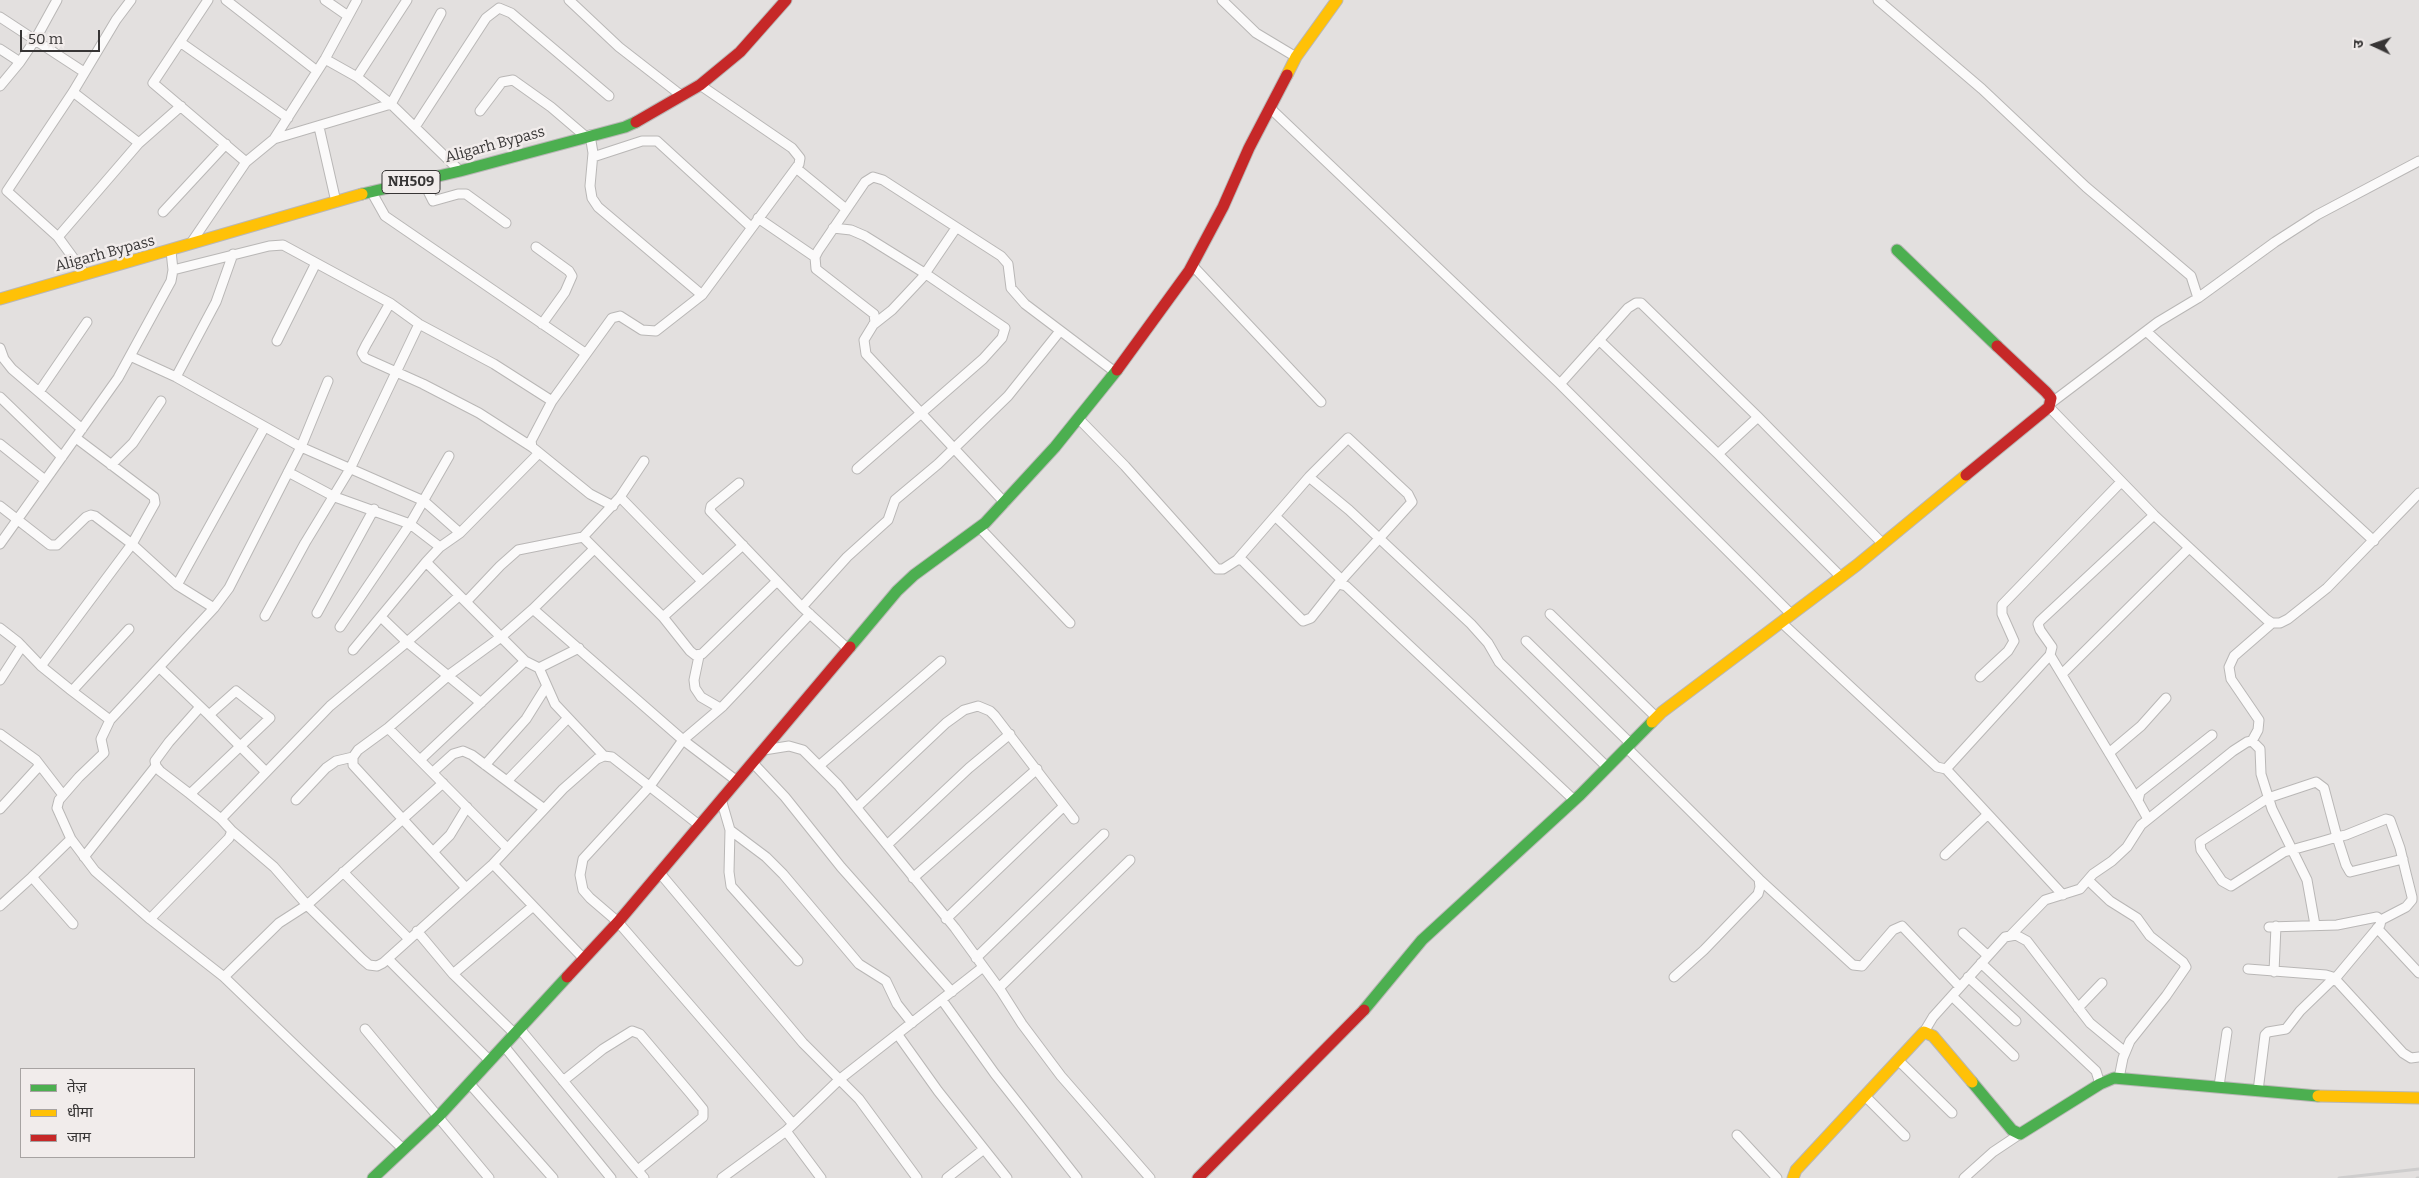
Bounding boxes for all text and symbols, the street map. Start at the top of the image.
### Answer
scale bar [22,20,102,52]
north arrow [2349,20,2399,70]
text: 50 m [28,30,63,48]
text: उ [2350,40,2367,49]
street label: Aligarh Bypass [443,123,547,167]
road number: NH509 [382,170,440,193]
street label: Aligarh Bypass [53,232,157,276]
legend [20,1068,195,1158]
text: तेज़ [67,1078,87,1096]
text: धीमा [67,1103,93,1121]
text: जाम [67,1128,91,1146]

